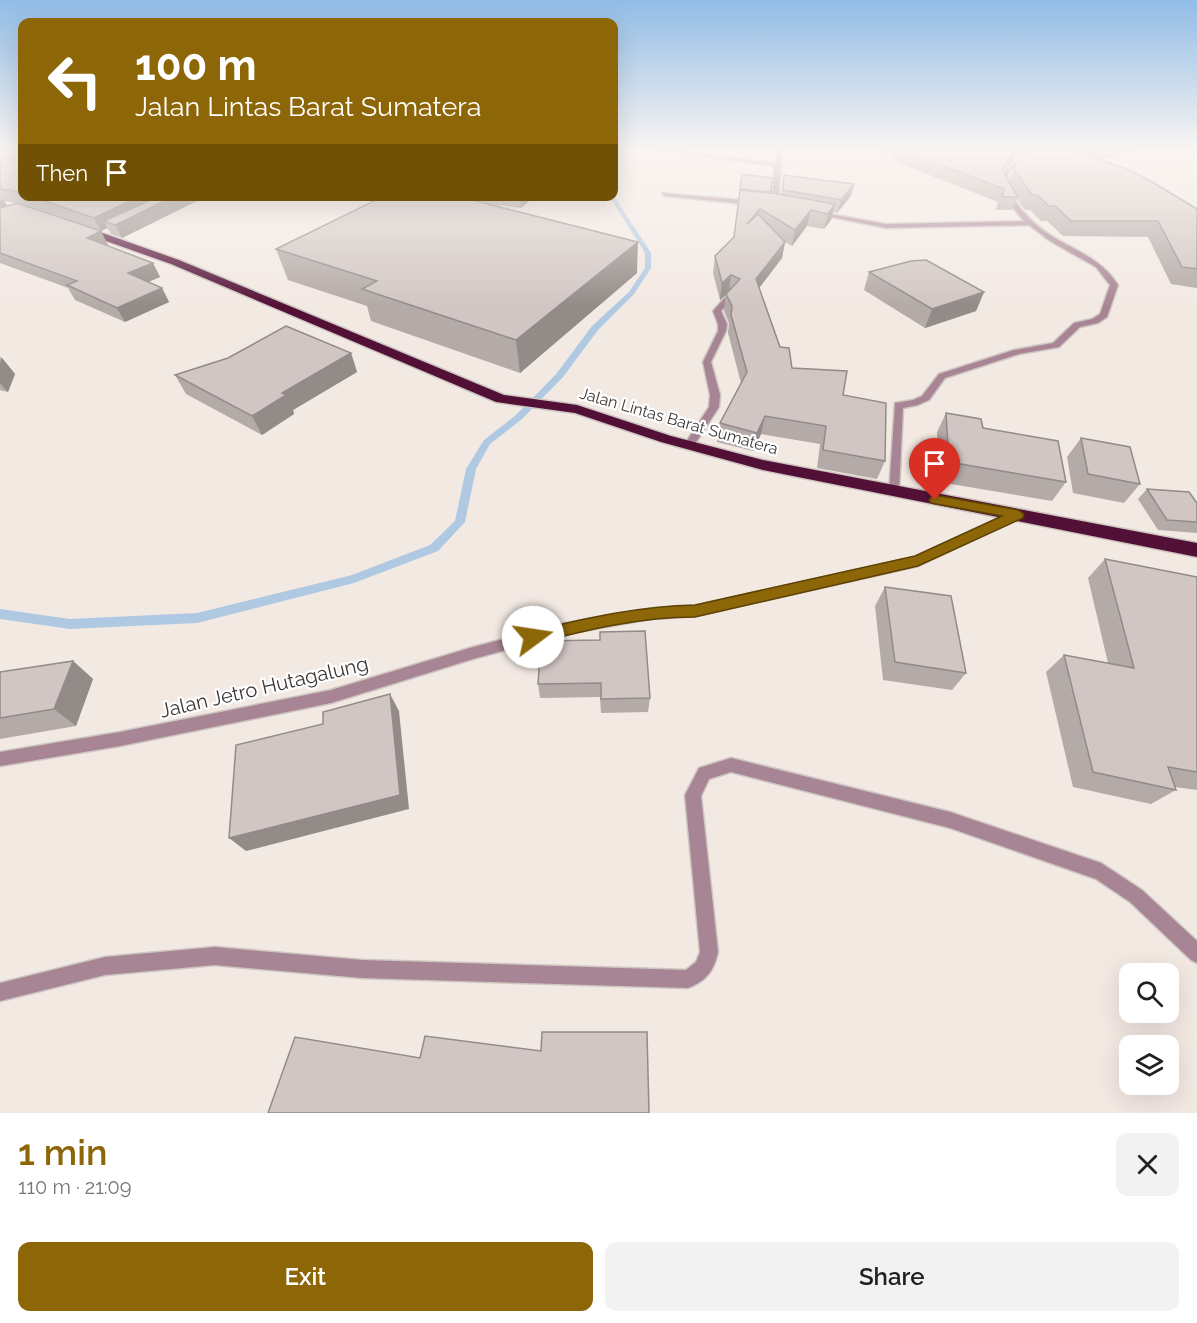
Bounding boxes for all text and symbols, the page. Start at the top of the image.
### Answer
text: 100 m [135,41,257,90]
icon: left [36,42,114,120]
text: Jalan Lintas Barat Sumatera [135,91,481,122]
icon: arrive [100,156,133,189]
text: Then [36,160,88,186]
street label: Jalan Lintas Barat Sumatera [578,384,780,458]
pin [909,438,960,500]
icon: arrive [918,447,951,480]
position arrow [501,605,565,669]
street label: Jalan Jetro Hutagalung [157,651,371,723]
map controls [1119,963,1179,1095]
button: search [1119,963,1179,1023]
button: layers [1119,1035,1179,1095]
text: 1 min [18,1131,107,1173]
button: close [1116,1133,1179,1196]
text: 110 m · 21:09 [18,1175,132,1199]
button: Exit [18,1242,593,1311]
button: Share [605,1242,1179,1311]

